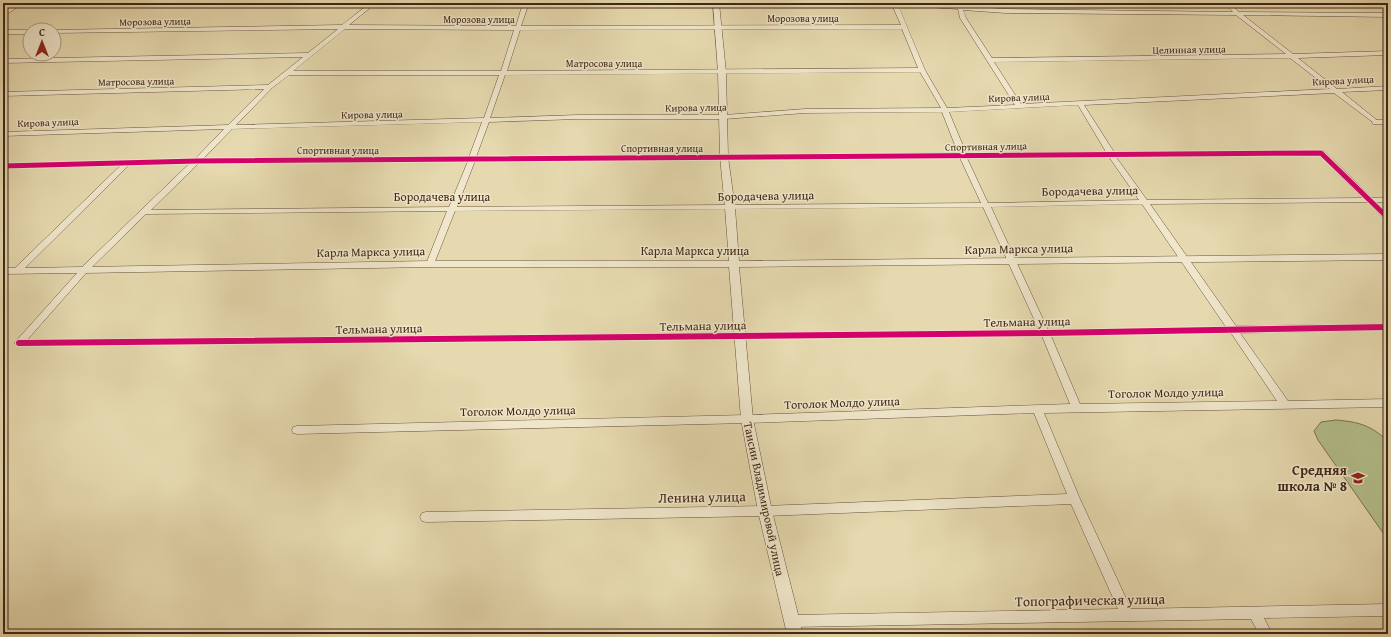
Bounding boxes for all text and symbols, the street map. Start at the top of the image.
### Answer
street label: Морозова улица [767,11,839,26]
street label: Морозова улица [443,12,515,27]
street label: Морозова улица [119,13,191,30]
north arrow [22,22,62,62]
text: С [39,24,45,40]
street label: Целинная улица [1152,41,1226,58]
street label: Матросова улица [566,56,642,71]
street label: Кирова улица [1312,71,1374,90]
street label: Матросова улица [98,73,175,90]
street label: Кирова улица [988,89,1050,106]
street label: Кирова улица [665,99,727,116]
street label: Кирова улица [341,106,403,123]
street label: Кирова улица [17,114,79,131]
street label: Спортивная улица [945,138,1027,155]
street label: Спортивная улица [621,141,703,156]
street label: Спортивная улица [297,143,379,158]
street label: Бородачева улица [1042,181,1139,200]
street label: Бородачева улица [718,186,815,205]
street label: Бородачева улица [394,188,490,205]
street label: Карла Маркса улица [965,239,1074,258]
street label: Карла Маркса улица [317,242,426,261]
street label: Карла Маркса улица [641,242,750,259]
street label: Тельмана улица [984,312,1071,331]
street label: Тельмана улица [660,316,747,335]
street label: Тельмана улица [336,319,423,338]
street label: Тоголок Молдо улица [1108,383,1224,402]
street label: Тоголок Молдо улица [784,392,900,413]
street label: Тоголок Молдо улица [460,401,576,420]
street label: Таисии Владимировой улица [740,420,789,578]
place label: Средняя школа № 8 [1278,460,1347,496]
school or university icon: Средняя школа № 8 [1350,470,1366,486]
street label: Ленина улица [658,486,746,508]
street label: Топографическая улица [1015,589,1166,611]

